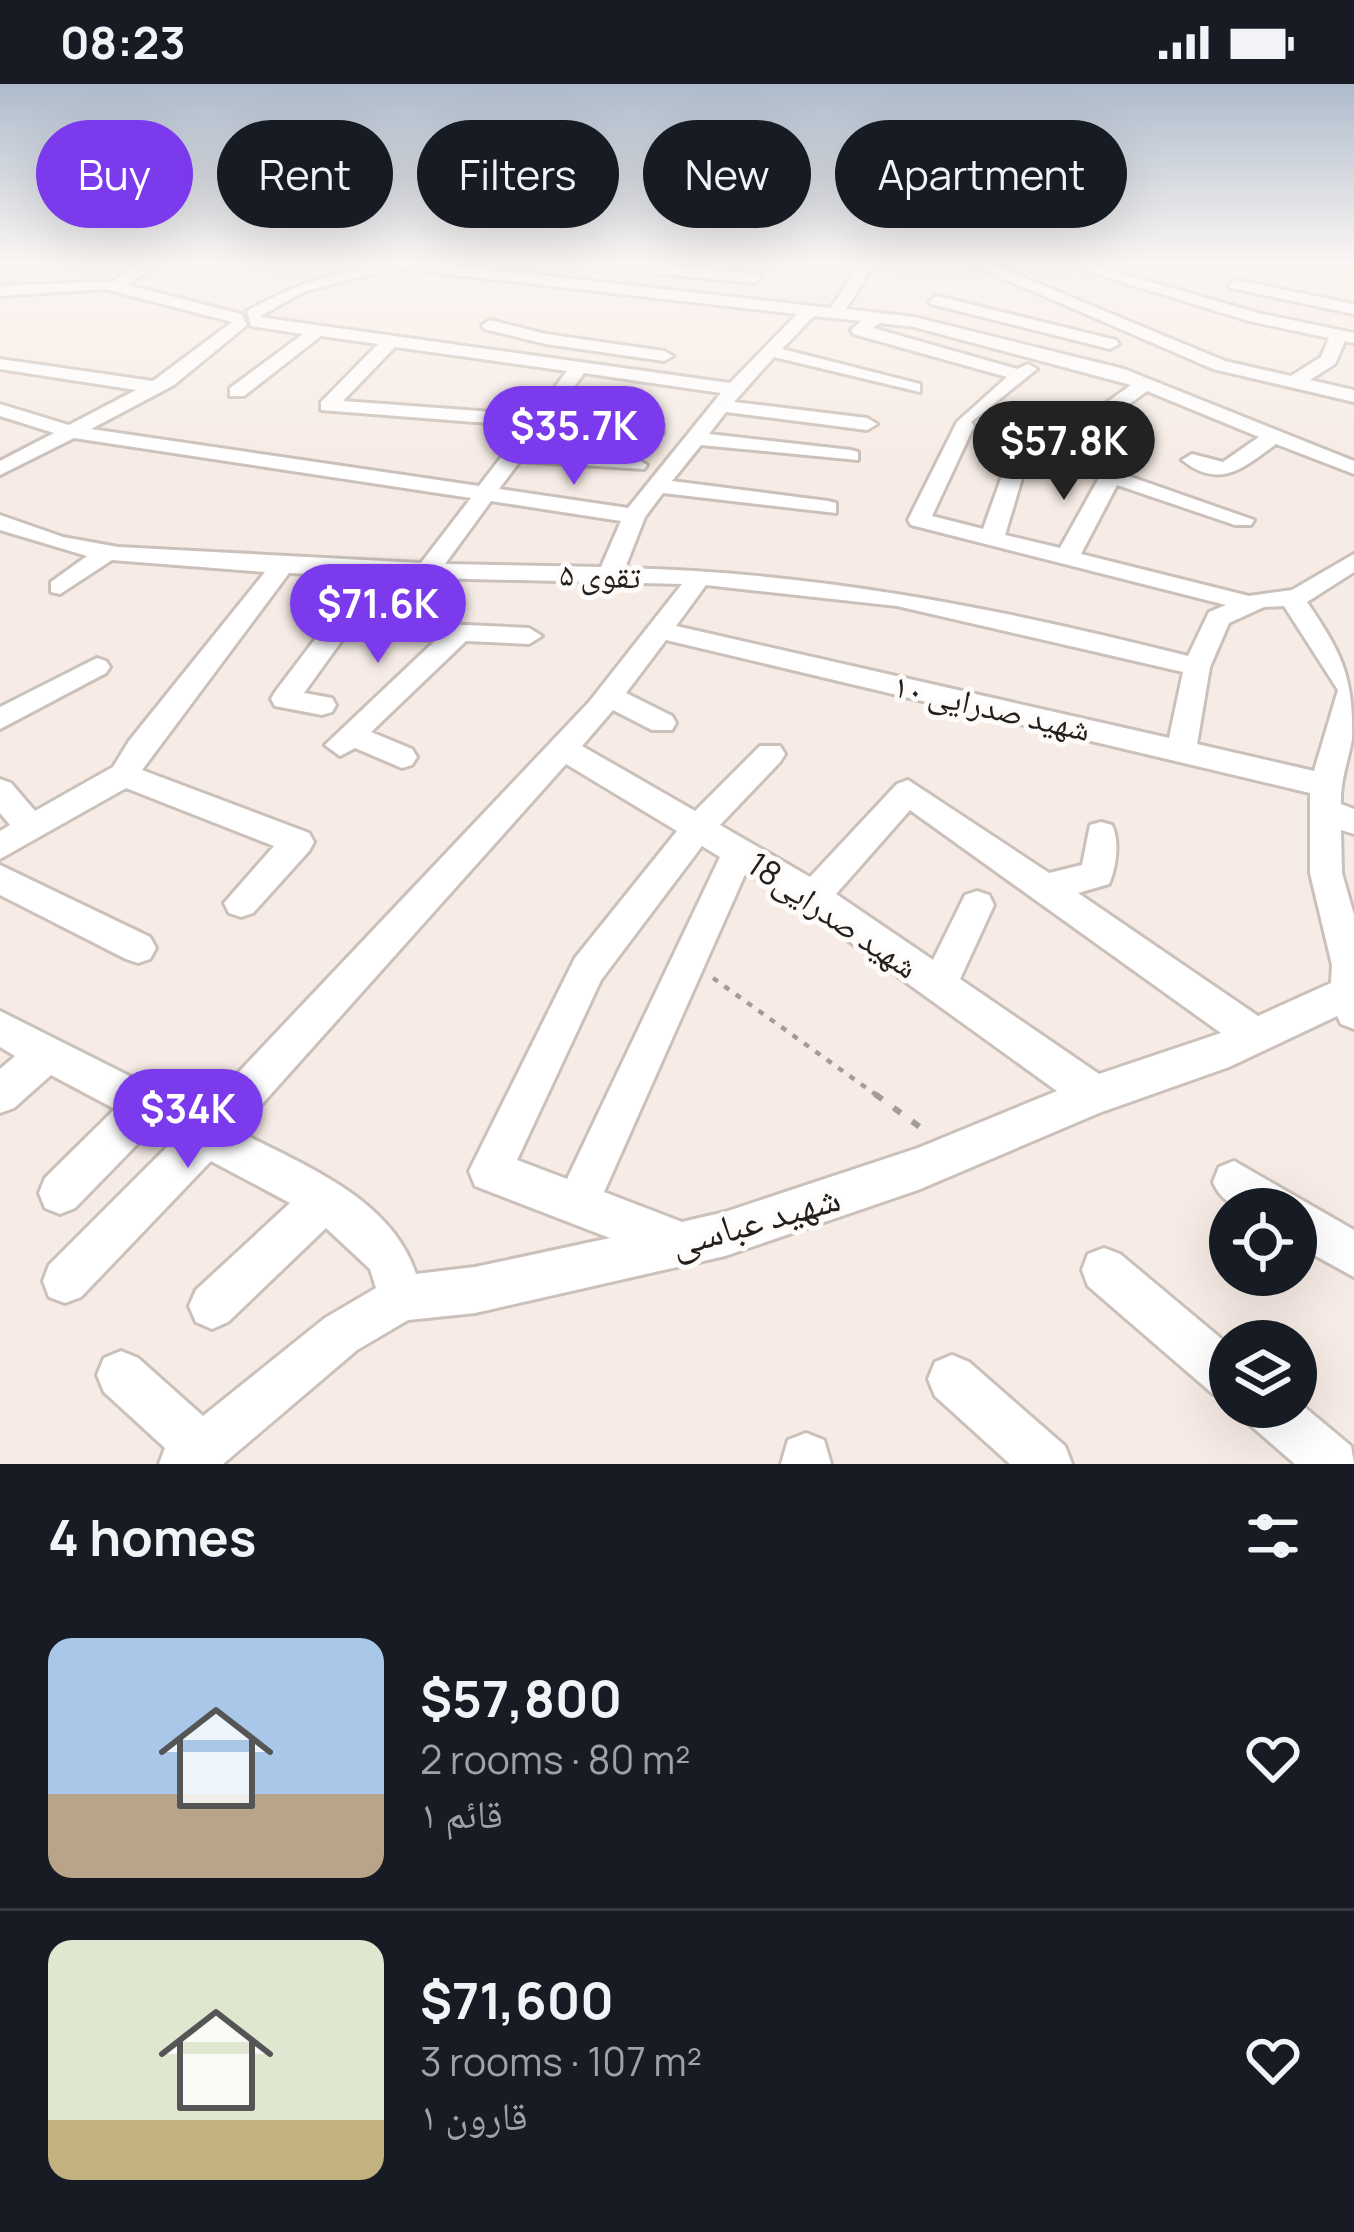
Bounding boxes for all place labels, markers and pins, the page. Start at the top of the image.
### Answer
pin: $35.7K [476,386,672,488]
pin: $57.8K [966,401,1162,503]
pin: $71.6K [280,564,476,666]
pin: $34K [117,1069,259,1171]

